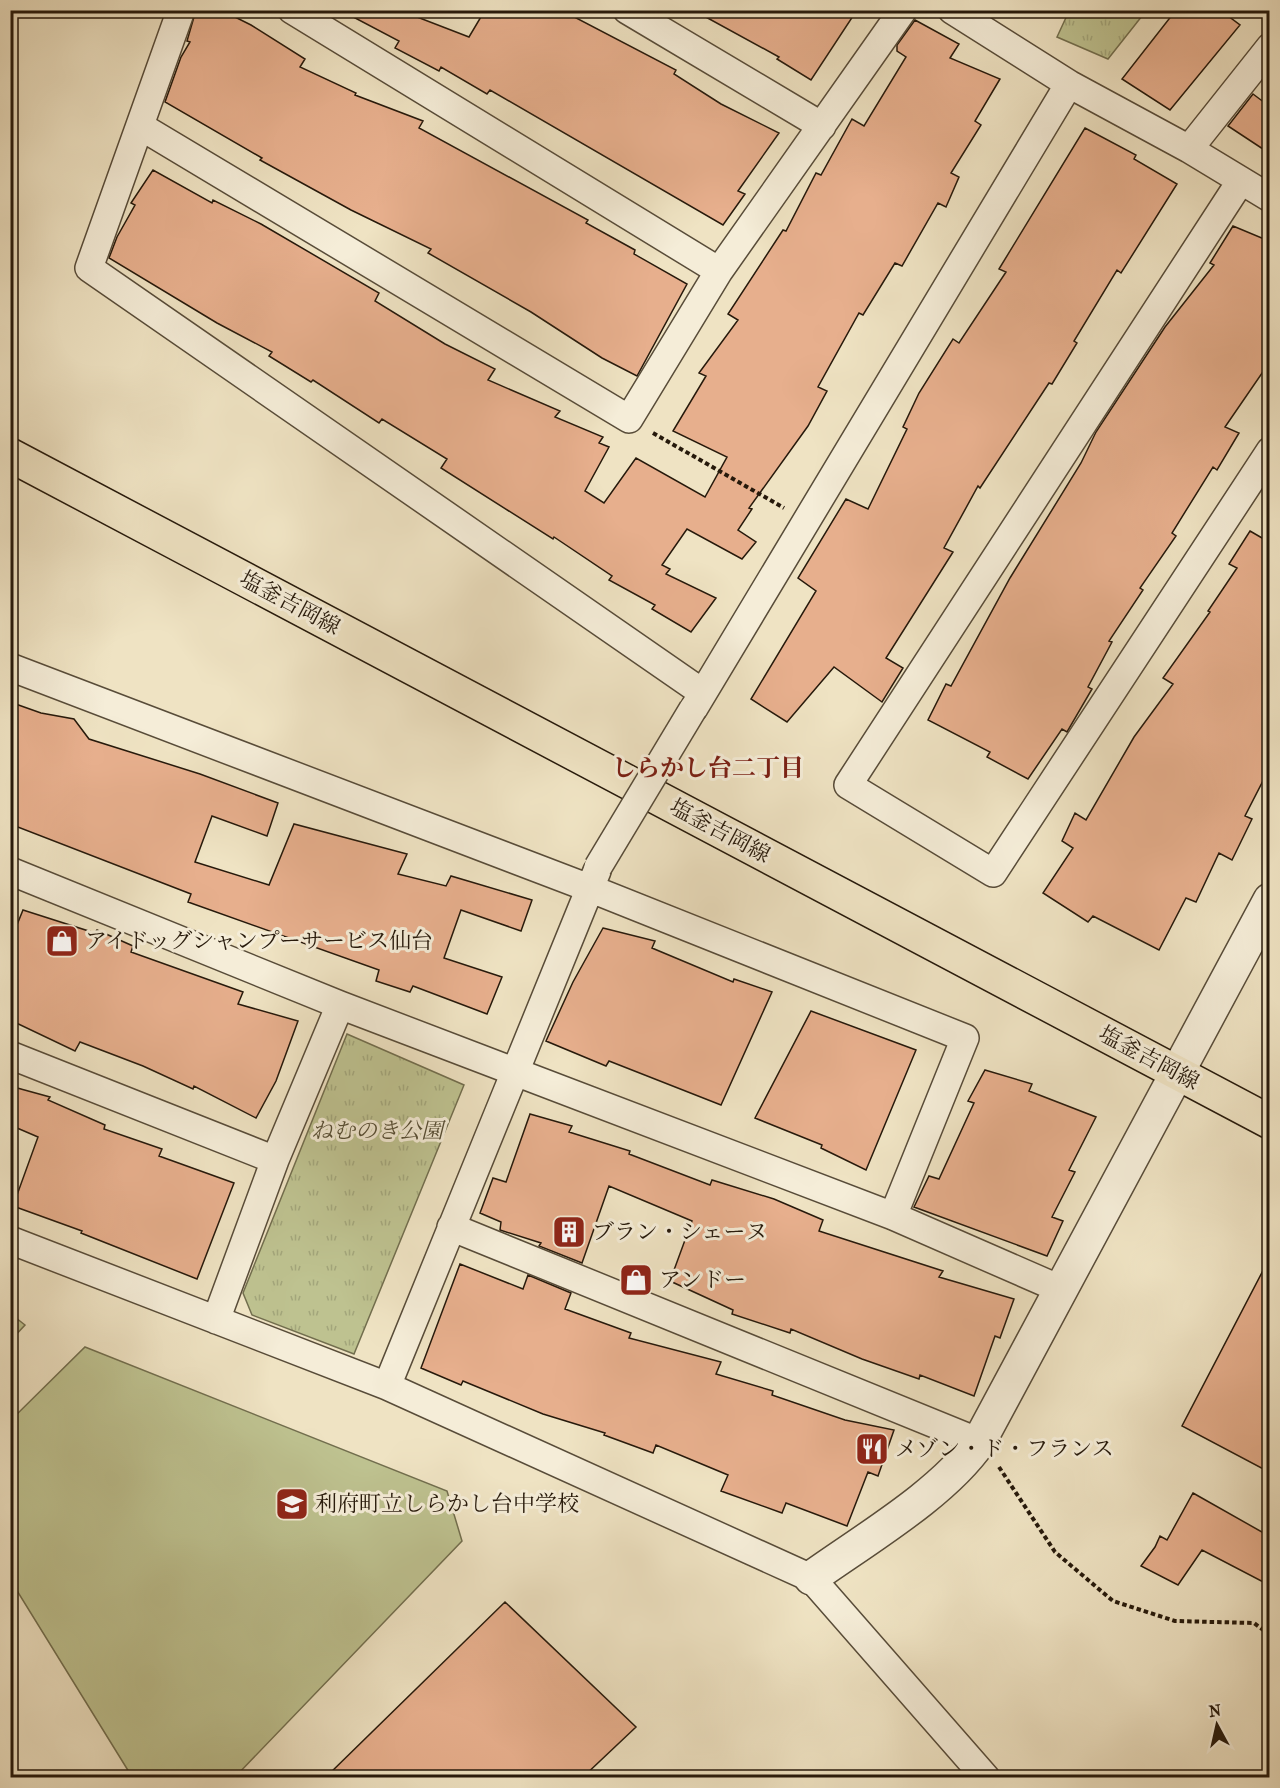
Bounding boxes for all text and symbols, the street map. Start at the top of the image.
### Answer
street label: 塩釜吉岡線 [235,566,345,640]
district label: しらかし台二丁目 [612,754,804,782]
street label: 塩釜吉岡線 [665,794,775,868]
shop icon: アイドッグシャンプーサービス仙台 [44,923,80,959]
place label: アイドッグシャンプーサービス仙台 [85,928,433,954]
street label: 塩釜吉岡線 [1094,1021,1204,1095]
park label: ねむのき公園 [311,1118,446,1144]
building icon: ブラン・シェーヌ [551,1214,587,1250]
place label: ブラン・シェーヌ [592,1219,768,1245]
shop icon: アンドー [618,1262,654,1298]
place label: アンドー [659,1267,746,1293]
restaurant icon: メゾン・ド・フランス [854,1431,890,1467]
place label: メゾン・ド・フランス [895,1436,1114,1462]
school or university icon: 利府町立しらかし台中学校 [274,1486,310,1522]
place label: 利府町立しらかし台中学校 [315,1491,579,1517]
north arrow [1187,1695,1247,1755]
text: N [1208,1700,1223,1721]

